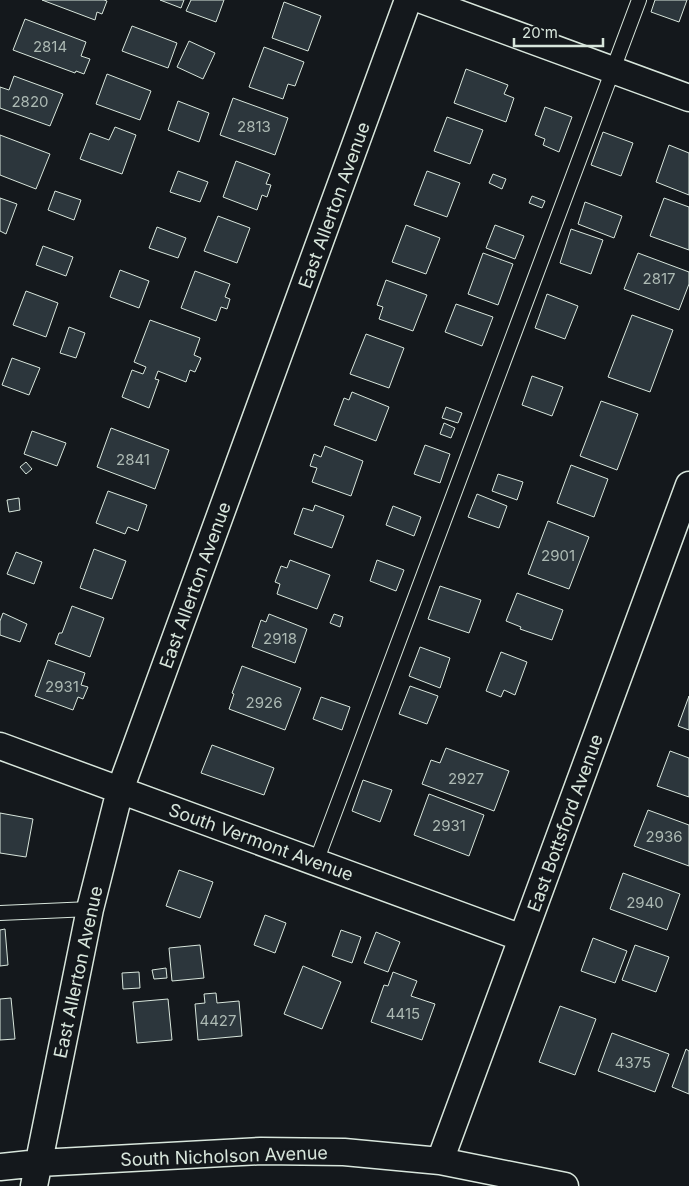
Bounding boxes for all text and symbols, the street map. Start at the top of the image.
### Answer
scale bar [514,15,603,47]
text: 20 m [522,23,558,42]
house number: 2814 [33,37,67,56]
house number: 2820 [11,92,49,111]
house number: 2813 [237,117,271,136]
street label: East Allerton Avenue [294,119,374,291]
house number: 2817 [642,269,676,288]
house number: 2841 [116,450,150,469]
street label: East Allerton Avenue [155,499,235,671]
house number: 2901 [541,546,575,565]
house number: 2918 [263,629,297,648]
house number: 2931 [45,677,79,696]
house number: 2926 [246,693,282,712]
street label: East Bottsford Avenue [523,731,607,915]
house number: 2927 [448,769,484,788]
street label: South Vermont Avenue [166,799,356,885]
house number: 2931 [432,816,466,835]
house number: 2936 [645,827,683,846]
street label: East Allerton Avenue [49,884,107,1060]
house number: 2940 [626,893,664,912]
house number: 4415 [386,1004,420,1023]
house number: 4427 [199,1011,237,1030]
house number: 4375 [615,1053,651,1072]
street label: South Nicholson Avenue [120,1142,328,1170]

